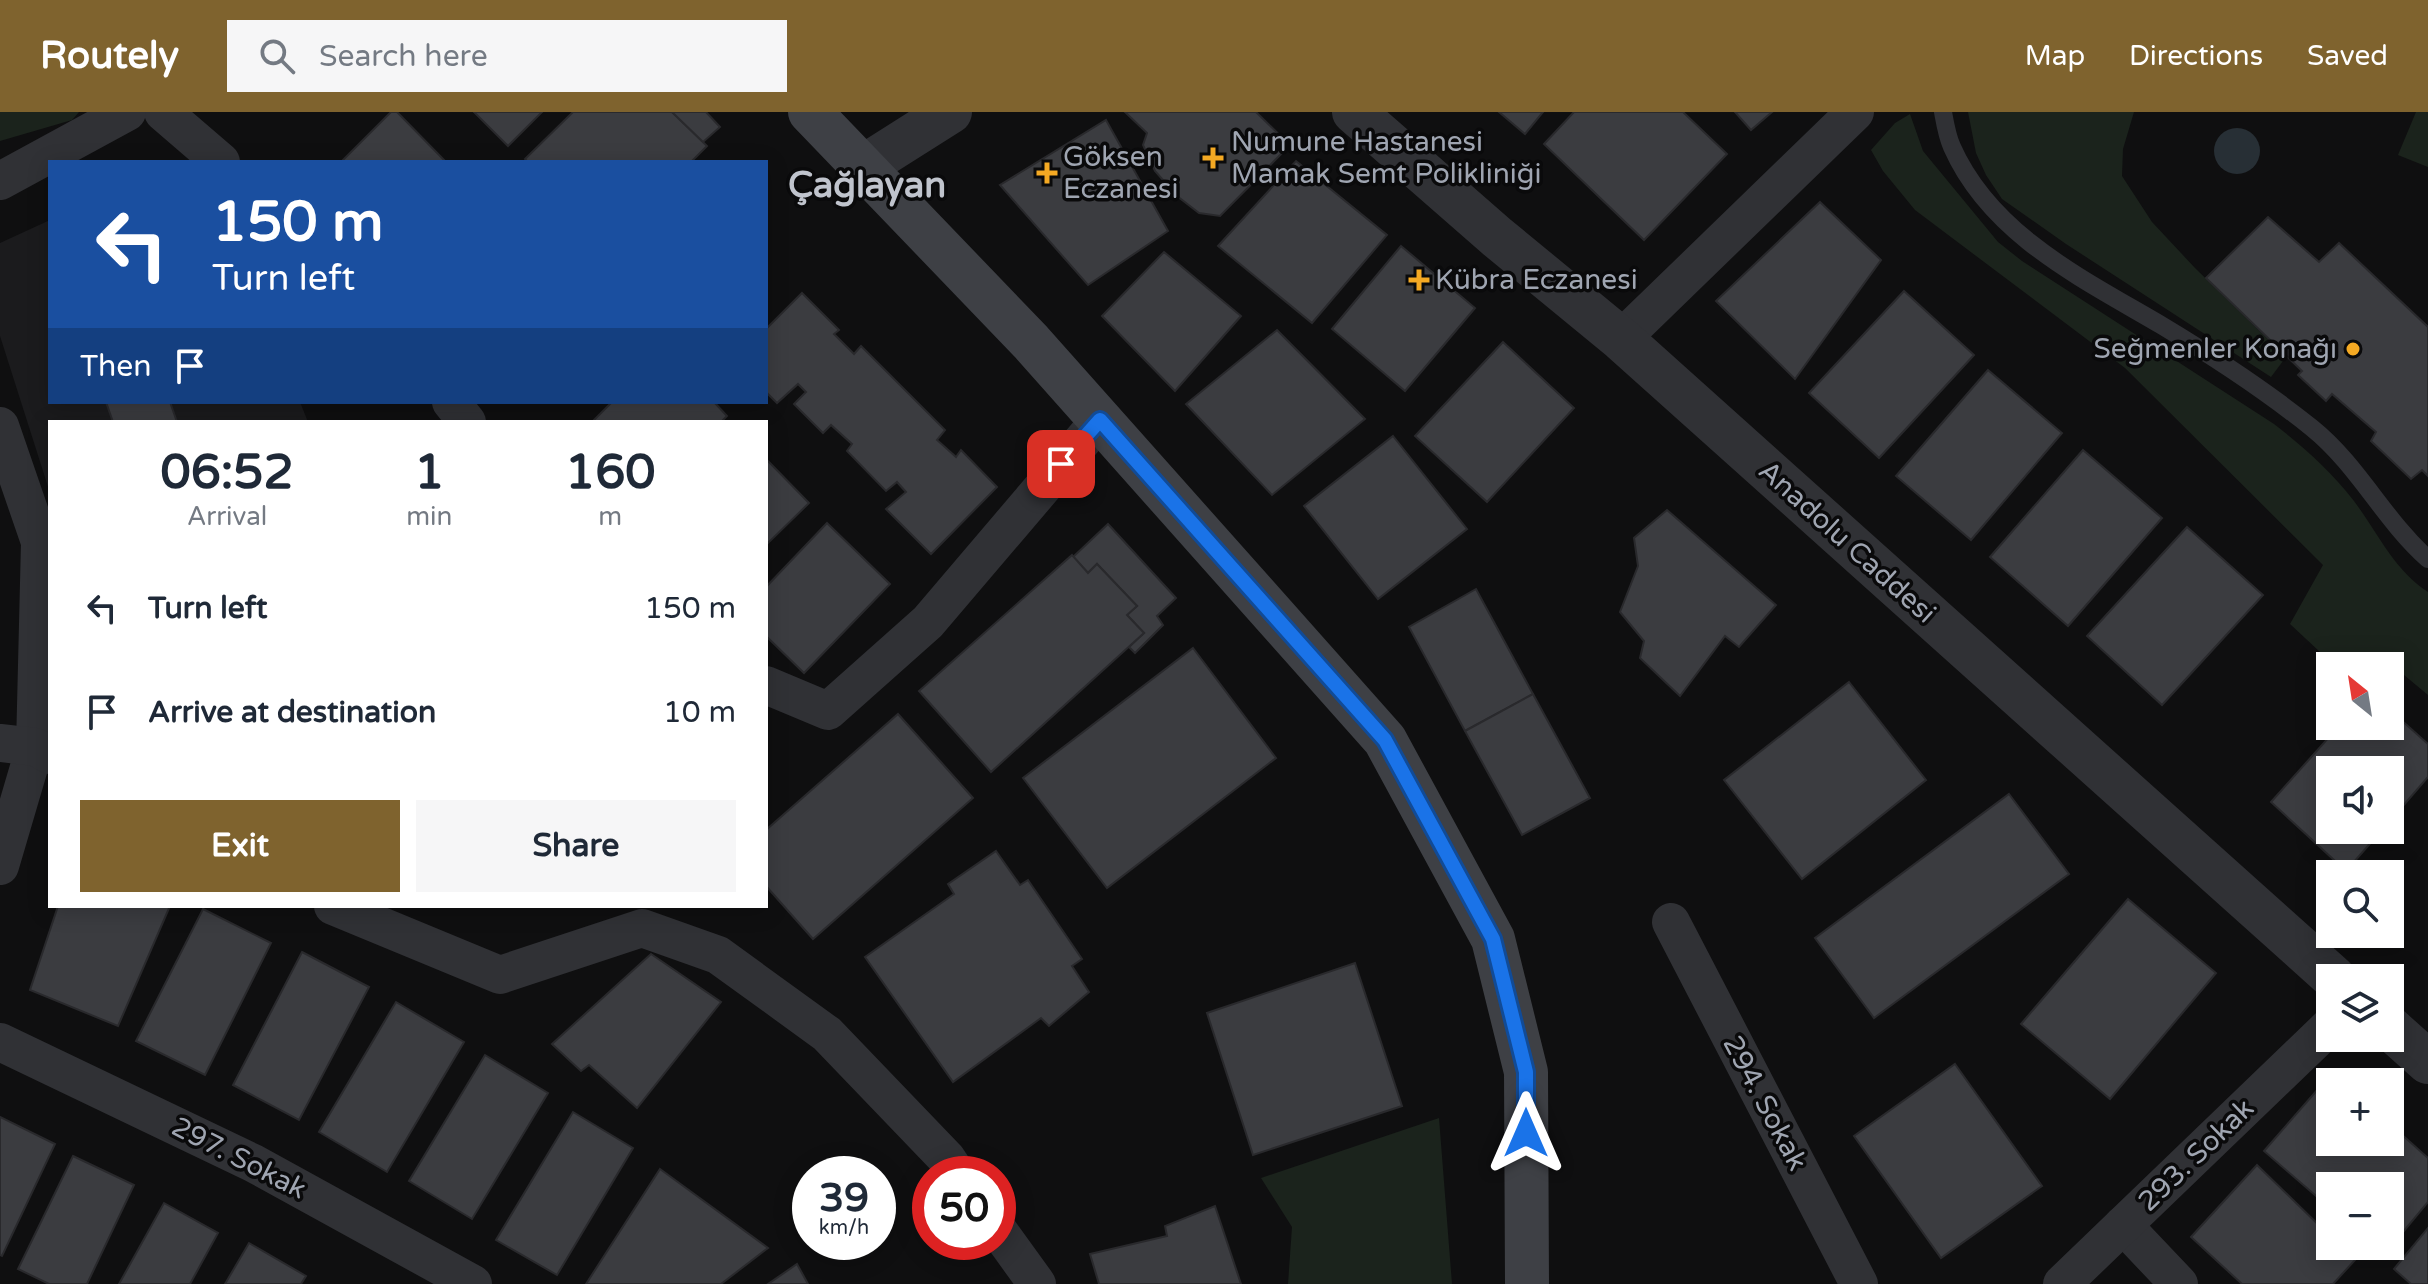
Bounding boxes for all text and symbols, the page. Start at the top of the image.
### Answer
search box [227,20,787,92]
text: Routely [40,33,179,79]
icon: search [255,34,299,78]
text: Search here [319,38,488,75]
text: Map [2025,39,2085,73]
text: Directions [2129,39,2263,73]
text: Saved [2307,39,2388,73]
place label: Numune Hastanesi Mamak Semt Polikliniği [1231,125,1541,191]
place label: Göksen Eczanesi [1063,140,1178,206]
marker: Numune Hastanesi Mamak Semt Polikliniği [1202,147,1224,169]
district label: Çağlayan [788,164,946,207]
marker: Göksen Eczanesi [1038,164,1056,182]
text: 150 m [212,189,383,256]
icon: left [80,192,184,296]
text: Turn left [212,257,355,300]
place label: Kübra Eczanesi [1435,263,1638,297]
marker: Kübra Eczanesi [1410,271,1428,289]
place label: Seğmenler Konağı [2094,332,2337,366]
marker: Seğmenler Konağı [2344,340,2362,358]
icon: arrive [168,344,212,388]
text: Then [80,348,152,385]
pin [1027,430,1095,498]
icon: arrive [1039,442,1083,486]
text: 06:52 [161,444,294,502]
text: 1 [414,444,444,502]
text: 160 [565,444,655,502]
street label: Anadolu Caddesi [1752,454,1942,630]
text: Arrival [187,501,267,532]
text: min [406,501,452,532]
text: m [598,501,622,532]
icon: left [80,586,124,630]
text: Turn left [148,590,267,627]
text: 150 m [644,590,736,627]
north arrow [2316,652,2404,740]
map controls [2316,652,2404,1260]
icon: arrive [80,690,124,734]
text: Arrive at destination [148,694,436,731]
text: 10 m [663,694,736,731]
button: sound [2316,756,2404,844]
button: Exit [80,800,400,892]
button: Share [416,800,736,892]
button: search [2316,860,2404,948]
button: layers [2316,964,2404,1052]
street label: 294. Sokak [1715,1030,1815,1176]
button: + [2316,1068,2404,1156]
position arrow [1484,1091,1568,1175]
street label: 293. Sokak [2131,1092,2261,1218]
street label: 297. Sokak [166,1110,312,1206]
speed limit sign: 50 [912,1156,1016,1260]
button: − [2316,1172,2404,1260]
text: 39 [819,1174,869,1222]
text: km/h [819,1216,869,1240]

